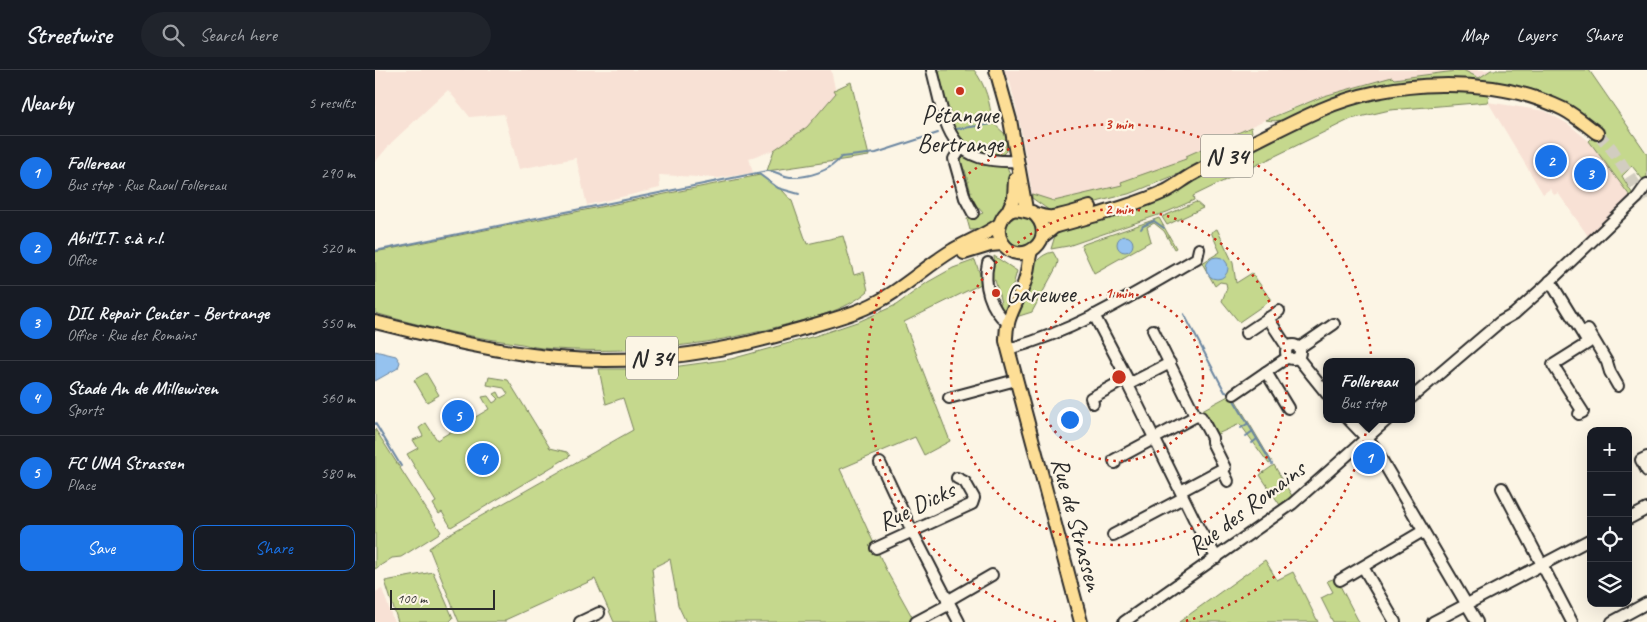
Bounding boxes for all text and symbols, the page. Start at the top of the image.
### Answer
search box [141,12,491,57]
text: Streetwise [25,20,111,50]
icon: search [159,21,187,49]
text: Search here [199,23,277,47]
text: Map [1461,24,1489,46]
text: Layers [1517,24,1556,46]
text: Share [1584,24,1622,46]
marker: Pétanque Bertrange [954,85,966,97]
text: Nearby [20,90,73,116]
text: 5 results [308,93,355,113]
place label: Pétanque Bertrange [917,99,1005,160]
text: 3 min [1105,115,1134,134]
road number: N 34 [1201,134,1253,178]
pin: 2 [1535,142,1567,180]
text: Follereau [67,151,124,175]
pin: 3 [1574,155,1606,193]
text: 1 [32,163,40,183]
text: 290 m [321,163,355,183]
text: Bus stop · Rue Raoul Follereau [67,175,226,195]
text: 2 min [1105,200,1134,219]
text: Abil'I.T. s.à r.l. [67,226,164,250]
text: 2 [32,238,40,258]
text: 520 m [321,238,355,258]
text: Office [67,250,96,270]
place label: Garewee [1006,278,1077,310]
text: 1 min [1105,284,1134,303]
marker: Garewee [990,287,1002,299]
text: DIL Repair Center - Bertrange [67,301,269,325]
text: 3 [32,313,40,333]
text: 550 m [321,313,355,333]
text: Office · Rue des Romains [67,325,196,345]
road number: N 34 [626,336,678,380]
popup [1323,358,1415,423]
centre of rings [1110,368,1128,386]
text: Follereau [1340,369,1398,393]
text: Stade An de Millewisen [67,376,218,400]
text: 4 [32,388,40,408]
text: 560 m [321,388,355,408]
text: Bus stop [1340,393,1386,413]
pin: 5 [442,397,474,435]
text: Sports [67,400,103,420]
your location [1057,407,1083,433]
map controls [1587,427,1632,607]
button: + [1587,427,1632,472]
pin: 1 [1353,439,1385,477]
pin: 4 [467,440,499,478]
text: FC UNA Strassen [67,451,184,475]
street label: Rue des Romains [1181,452,1314,562]
street label: Rue de Strassen [1044,454,1111,596]
text: 5 [33,463,39,483]
text: 580 m [321,463,355,483]
button: − [1587,472,1632,517]
street label: Rue Dicks [873,473,962,538]
text: Place [67,475,95,495]
button: locate [1587,517,1632,562]
button: Save [20,525,183,571]
button: Share [193,525,355,571]
button: layers [1587,562,1632,607]
scale bar [390,587,495,610]
text: 100 m [397,590,427,607]

